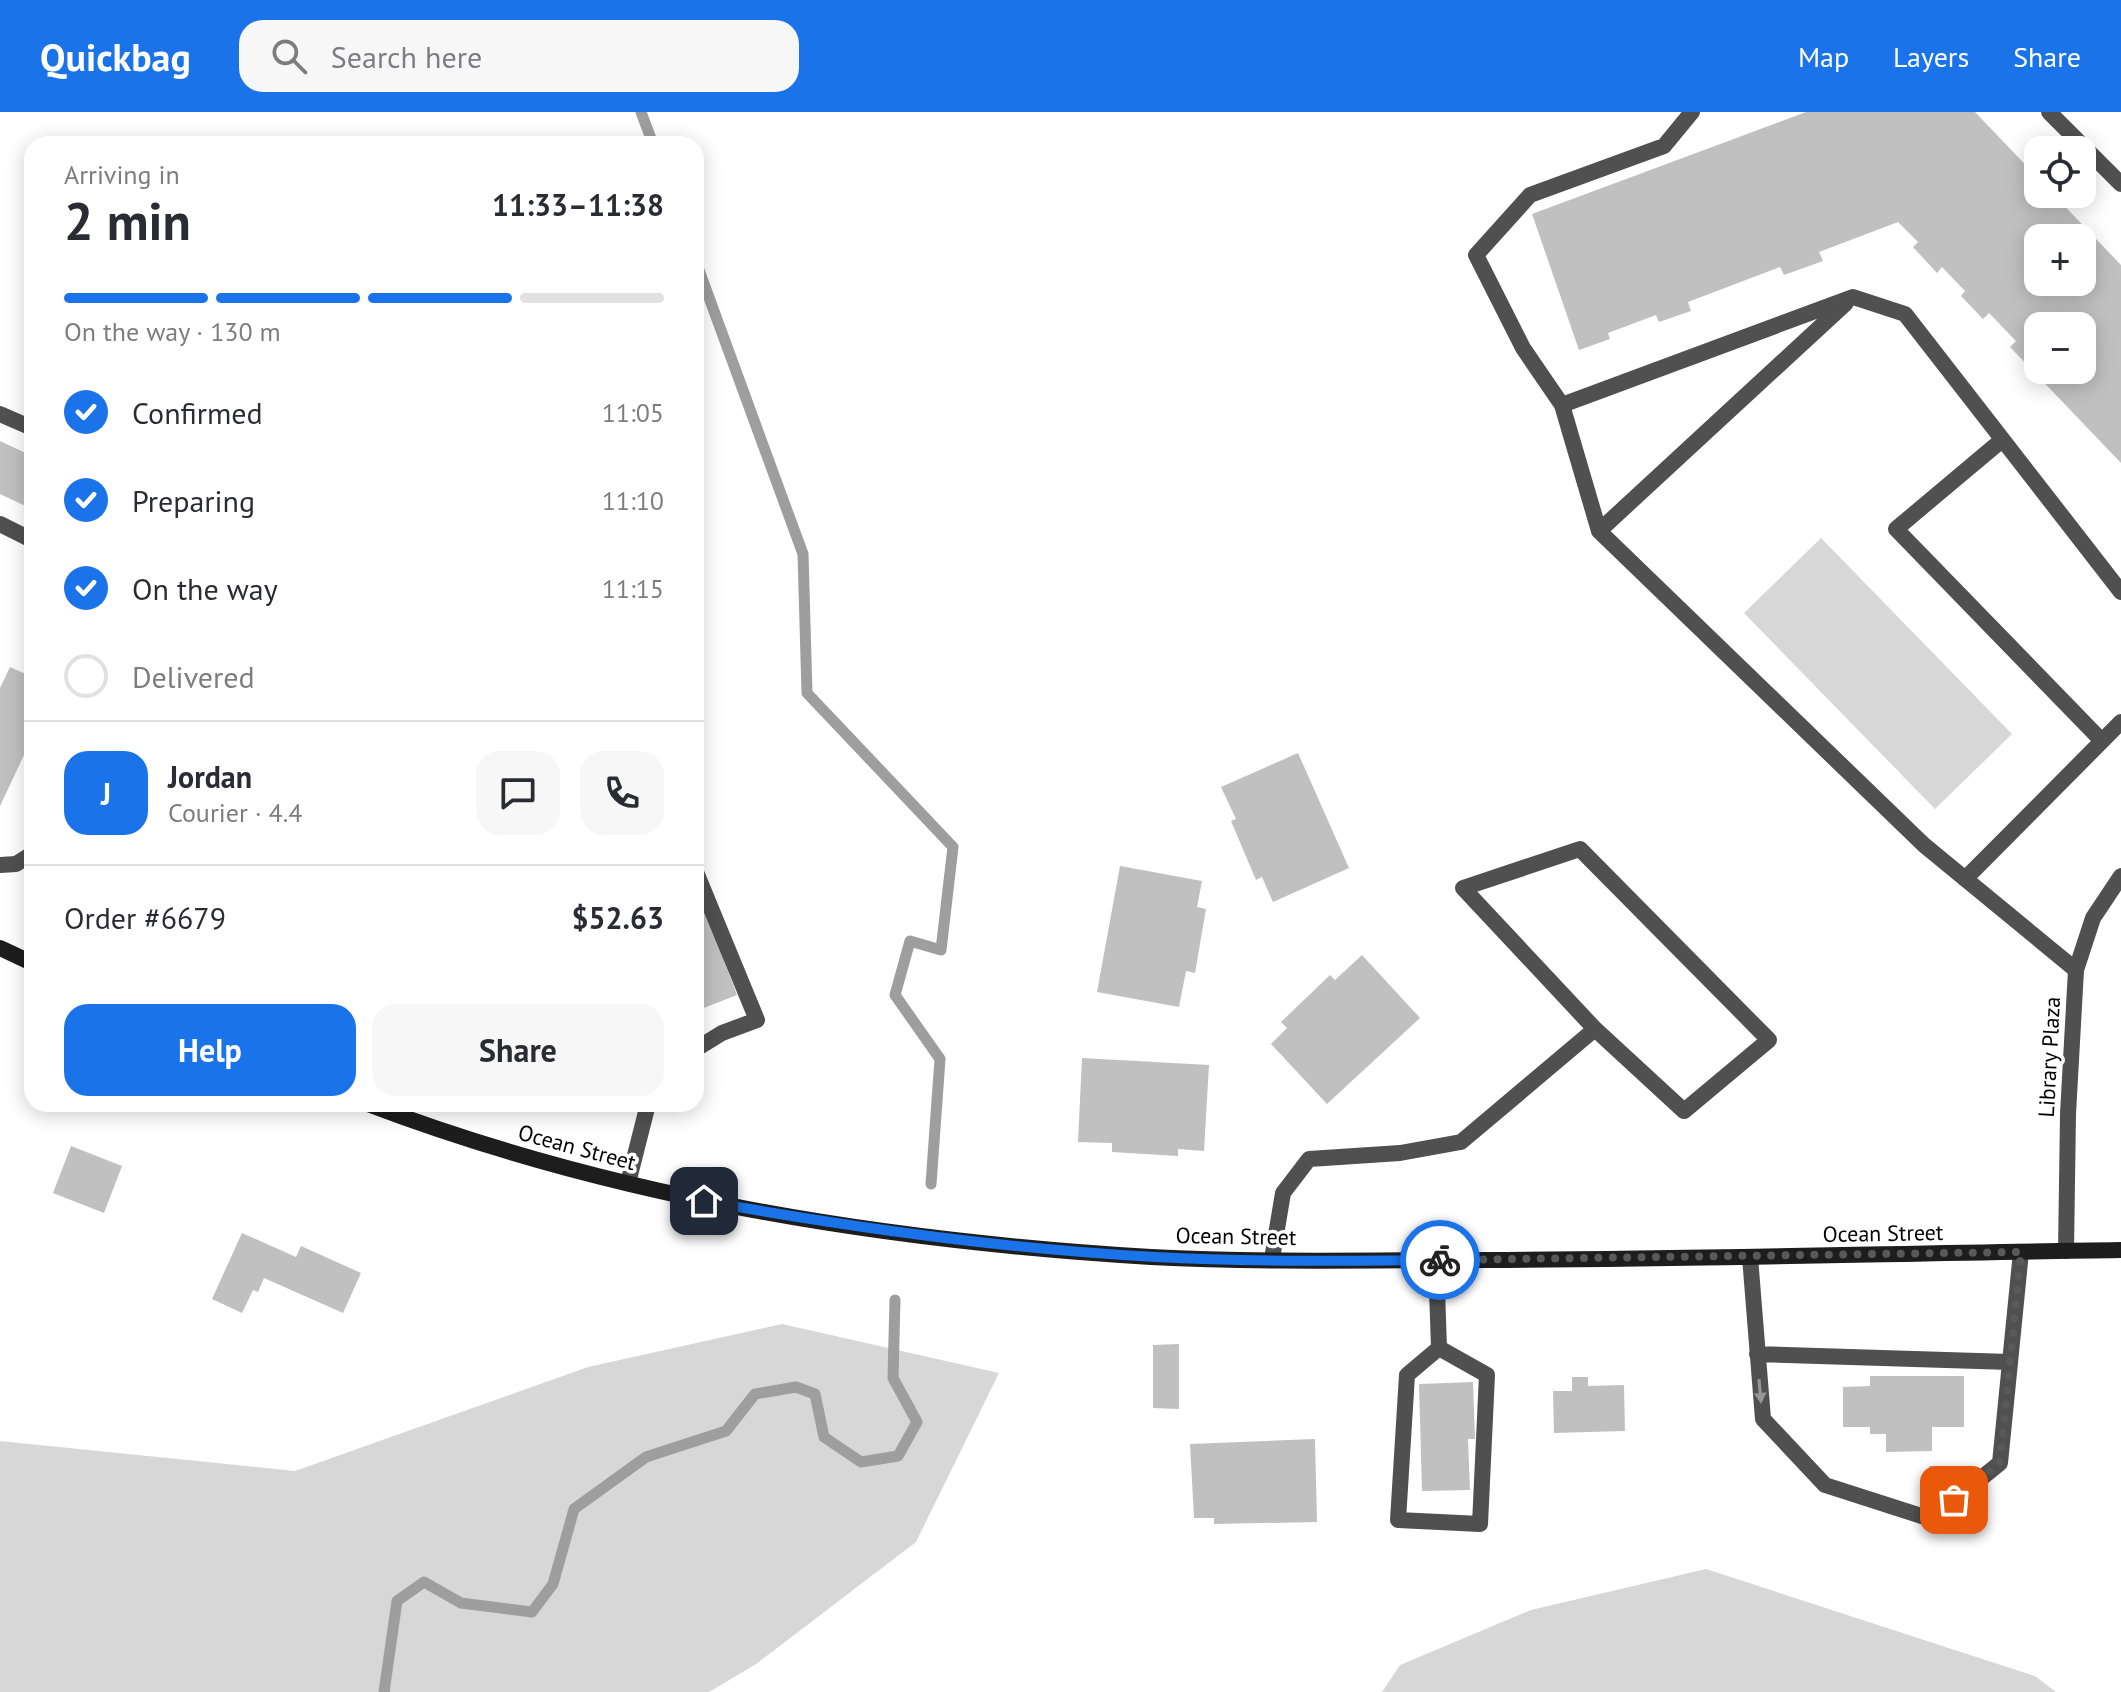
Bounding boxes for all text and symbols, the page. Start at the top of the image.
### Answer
search box [239,20,799,92]
text: Quickbag [40,32,191,81]
icon: search [267,34,311,78]
text: Search here [331,37,482,76]
text: Map [1798,38,1849,75]
text: Layers [1893,38,1969,75]
text: Share [2013,38,2081,75]
map controls [2024,136,2096,384]
button: locate [2024,136,2096,208]
text: Arriving in [64,158,180,191]
text: 11:33–11:38 [492,185,664,224]
text: 2 min [64,187,191,254]
button: + [2024,224,2096,296]
button: − [2024,312,2096,384]
text: On the way · 130 m [64,315,281,348]
icon: check [64,390,108,434]
text: Confirmed [132,393,263,432]
text: 11:05 [602,396,664,429]
icon: check [64,478,108,522]
text: Preparing [132,481,255,520]
text: 11:10 [602,484,664,517]
icon: check [64,566,108,610]
text: On the way [132,569,278,608]
text: 11:15 [602,572,664,605]
text: Delivered [132,657,255,696]
button: chat [476,751,560,835]
button: phone [580,751,664,835]
text: Jordan [168,757,252,796]
text: J [101,774,111,813]
text: Courier · 4.4 [168,796,302,829]
text: Order #6679 [64,898,226,937]
text: $52.63 [572,898,664,937]
street label: Library Plaza [2032,996,2066,1118]
button: Help [64,1004,356,1096]
button: Share [372,1004,664,1096]
street label: Ocean Street [515,1118,639,1176]
pin [670,1167,738,1235]
icon: home [682,1179,726,1223]
street label: Ocean Street [1822,1218,1944,1248]
courier [1400,1220,1480,1300]
street label: Ocean Street [1175,1221,1297,1251]
icon: bike [1418,1238,1462,1282]
one-way arrow [1754,1379,1767,1404]
pin [1920,1466,1988,1534]
icon: bag [1932,1478,1976,1522]

